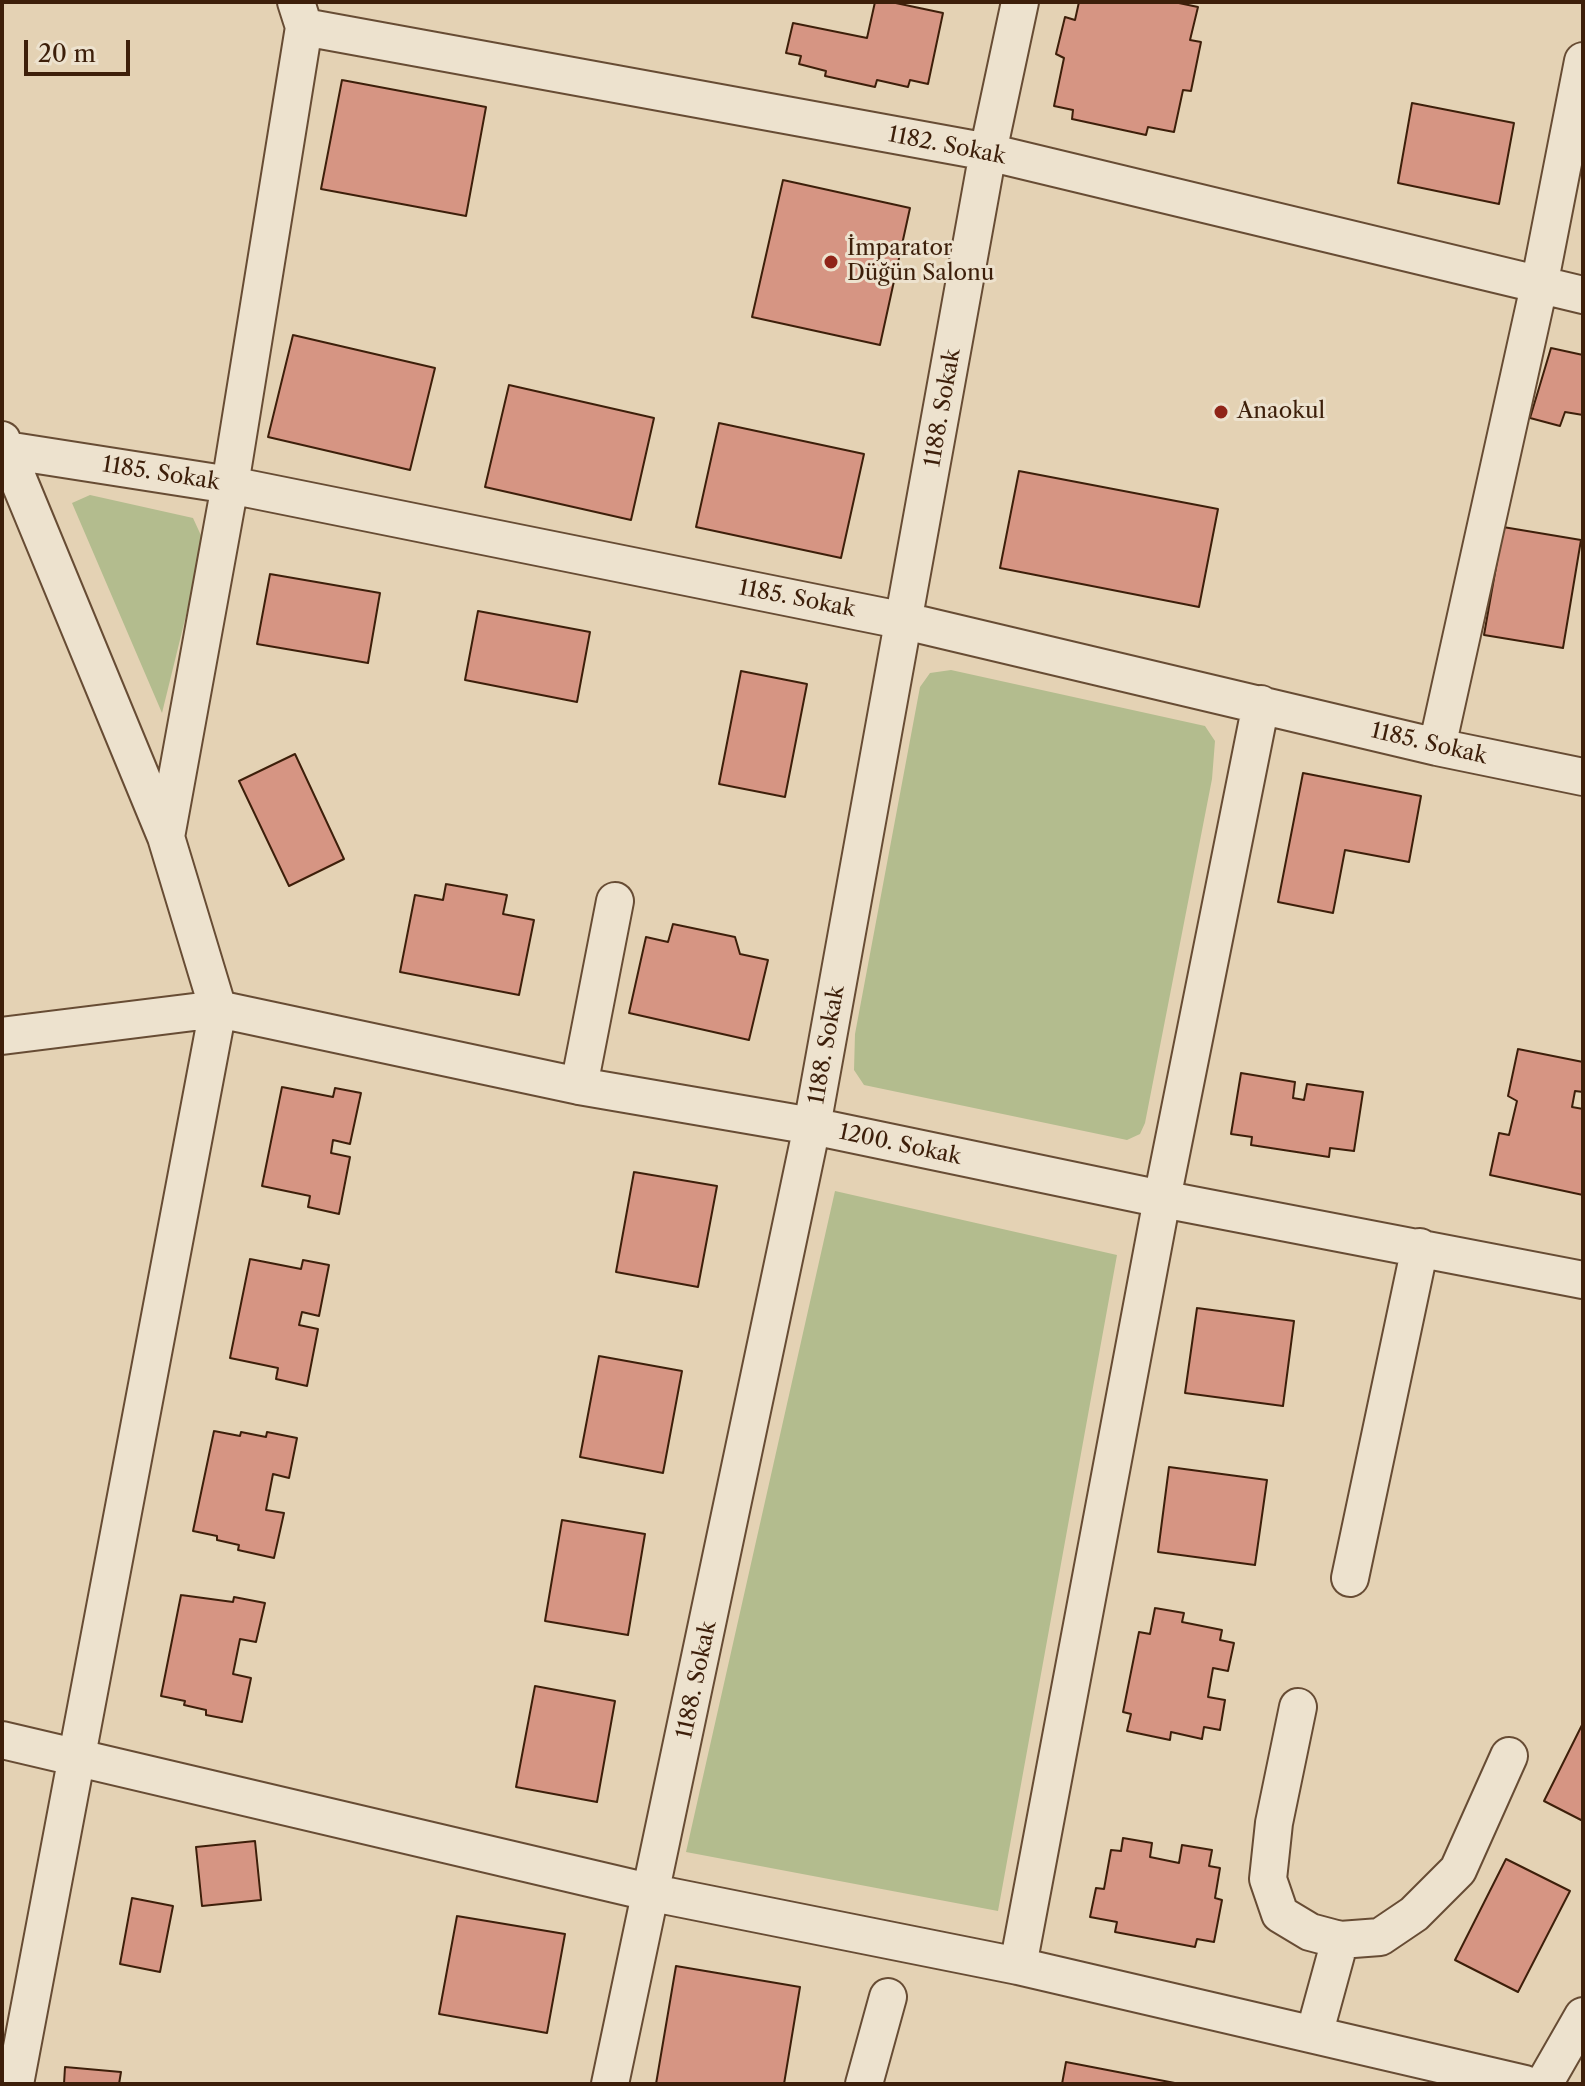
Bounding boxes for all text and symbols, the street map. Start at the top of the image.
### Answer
scale bar [28,24,134,74]
text: 20 m [38,39,96,68]
street label: 1182. Sokak [886,122,1008,170]
place label: İmparator Düğün Salonu [847,236,994,288]
marker: İmparator Düğün Salonu [822,253,840,271]
street label: 1188. Sokak [920,347,966,469]
place label: Anaokul [1237,399,1325,425]
marker: Anaokul [1212,403,1230,421]
street label: 1185. Sokak [100,452,222,496]
street label: 1185. Sokak [736,575,858,623]
street label: 1185. Sokak [1368,718,1490,770]
street label: 1188. Sokak [804,984,850,1106]
street label: 1200. Sokak [836,1119,964,1171]
street label: 1188. Sokak [672,1619,722,1741]

